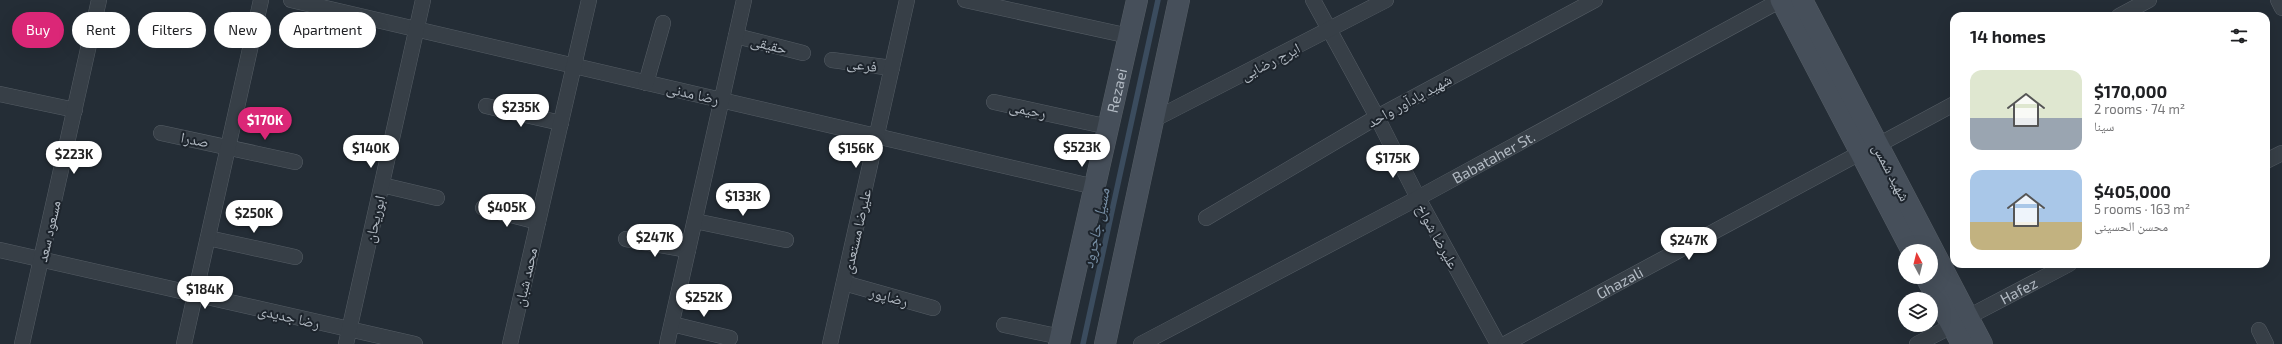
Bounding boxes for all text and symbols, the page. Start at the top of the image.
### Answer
chip: Buy [12,12,64,48]
chip: Rent [72,12,130,48]
chip: Filters [138,12,206,48]
chip: New [214,12,271,48]
chip: Apartment [279,12,376,48]
icon: filters [2228,25,2250,47]
text: 14 homes [1970,26,2046,46]
street label: حقیقی [748,31,790,59]
street label: ایرج رضایی [1237,38,1304,85]
street label: فرعی [845,53,878,77]
street label: Rezaei [1103,67,1130,114]
street label: شهید یادآور واحد [1364,69,1455,131]
street label: رضا مدنی [665,78,721,110]
text: $170,000 [2094,81,2167,101]
icon: home [2002,86,2050,134]
pin: $235K [493,94,549,128]
street label: رحیمی [1008,96,1048,124]
text: $235K [502,99,540,115]
text: 2 rooms · 74 m² [2094,101,2185,117]
pin: $170K [237,107,293,141]
text: $170K [247,112,283,128]
text: سینا [2094,118,2114,134]
street label: صدرا [179,127,211,152]
street label: Babataher St. [1449,127,1538,187]
pin: $523K [1054,134,1110,168]
pin: $140K [343,135,399,169]
pin: $156K [828,135,884,169]
text: $523K [1063,139,1101,155]
text: $140K [352,140,390,156]
text: $156K [838,140,874,156]
street label: شهید شمس [1868,140,1915,205]
pin: $223K [46,141,102,175]
pin: $175K [1365,145,1421,179]
text: $223K [55,146,93,162]
text: $175K [1375,150,1411,166]
text: $405,000 [2094,181,2171,201]
pin: $133K [715,183,771,217]
water label: مسیل جاجرود [1077,185,1115,270]
street label: علیرضا مستعدی [838,186,877,276]
icon: home [2002,186,2050,234]
text: $133K [725,188,761,204]
street label: ابوریحان [360,193,390,245]
pin: $405K [479,194,535,228]
street label: مسعود سعد [32,198,65,264]
text: $405K [487,199,527,215]
pin: $250K [226,200,282,234]
street label: علیرضا شواخ [1411,200,1463,273]
text: 5 rooms · 163 m² [2094,201,2190,217]
text: $250K [235,205,273,221]
text: محسن الحسینی [2094,218,2168,234]
pin: $247K [627,224,683,258]
pin: $247K [1661,227,1717,261]
text: $247K [636,229,674,245]
text: $247K [1670,232,1708,248]
north arrow [1898,244,1938,284]
map controls [1898,244,1938,332]
street label: محمد شبان [509,245,543,309]
street label: Ghazali [1593,263,1646,302]
street label: Hafez [1997,273,2040,308]
pin: $184K [177,276,233,310]
text: $184K [186,281,224,297]
street label: رضاپور [866,282,911,311]
pin: $252K [676,284,732,318]
text: $252K [685,289,723,305]
button: layers [1898,292,1938,332]
street label: رضا جدیدی [256,300,322,334]

